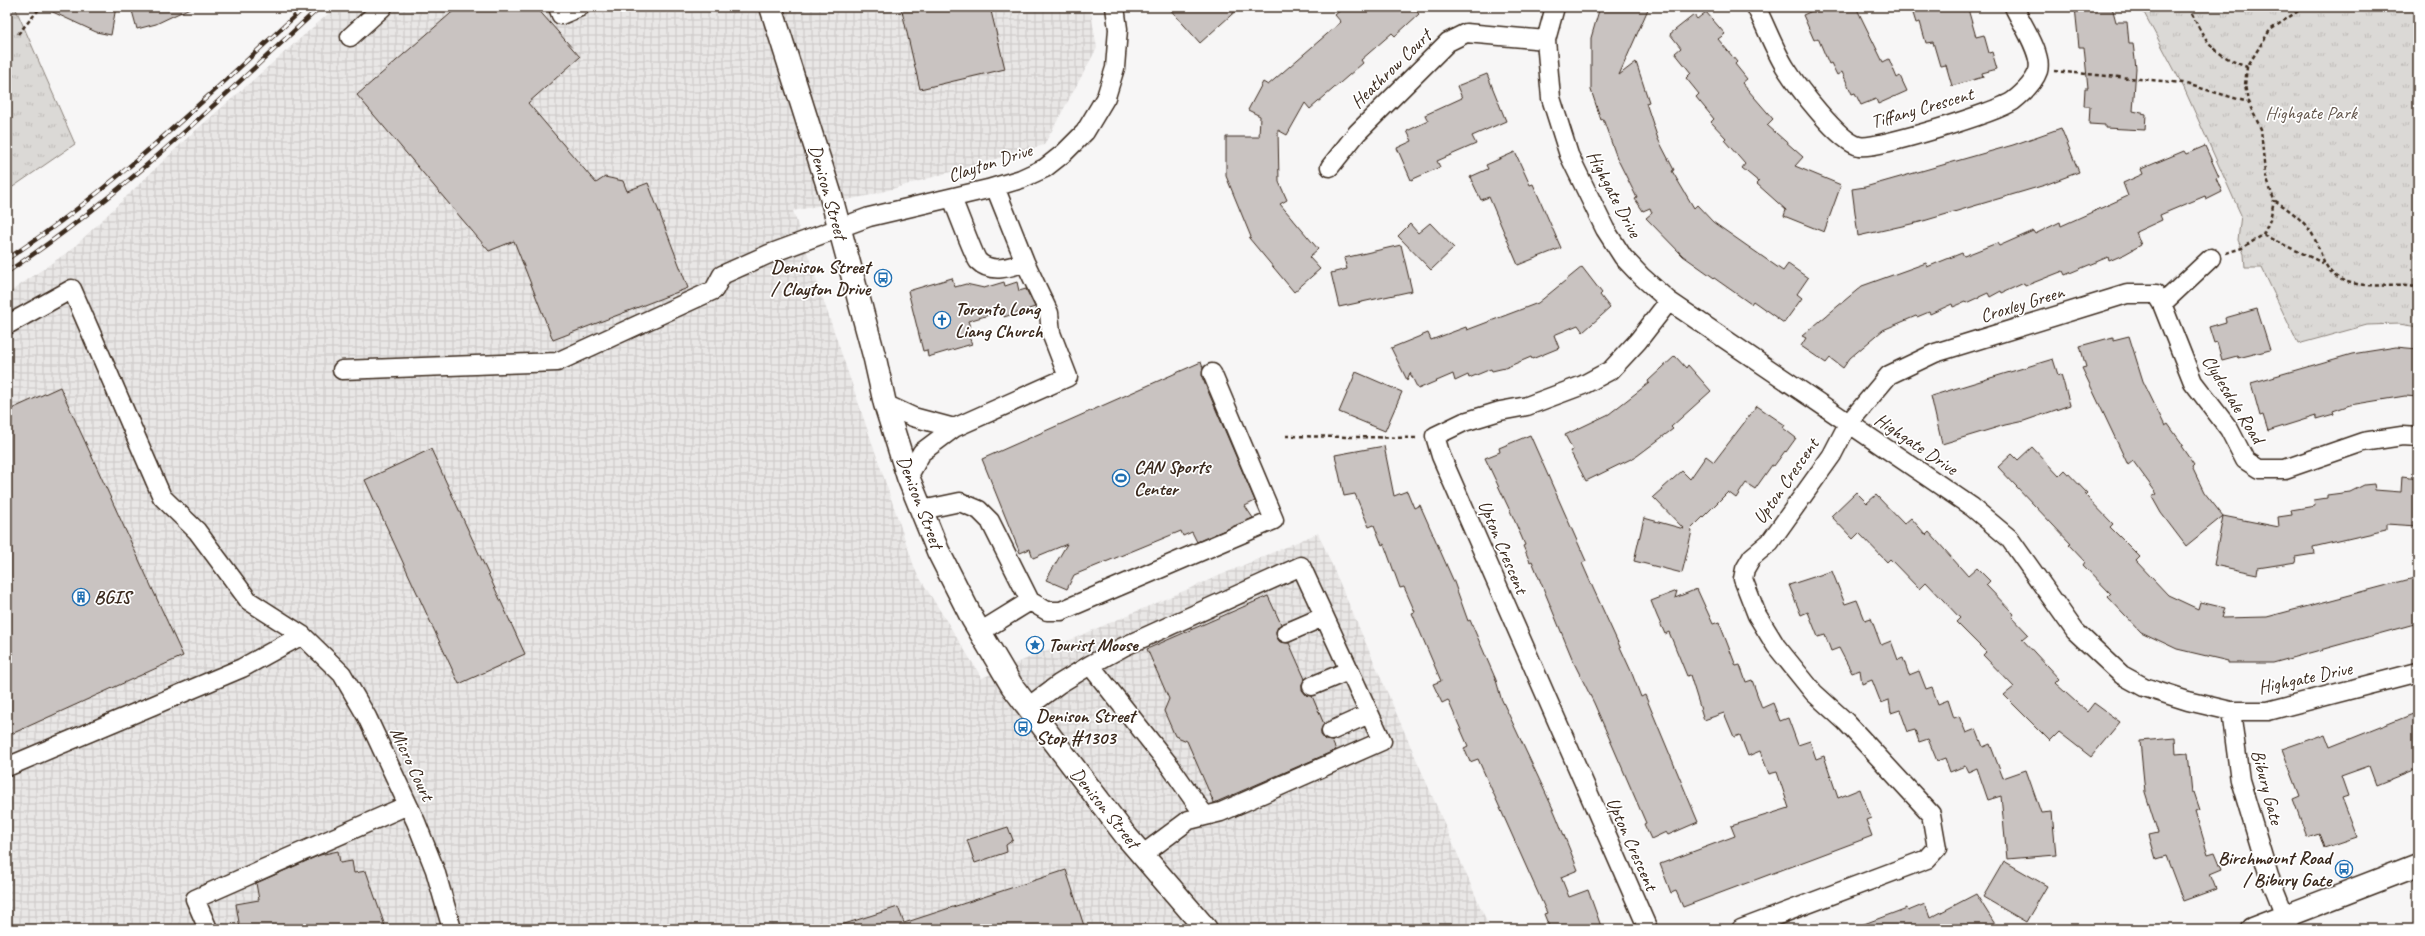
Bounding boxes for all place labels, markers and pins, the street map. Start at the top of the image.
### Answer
place label: Denison Street / Clayton Drive [771,255,873,301]
bus stop icon: Denison Street / Clayton Drive [873,268,893,288]
place label: Toronto Long Liang Church [955,297,1044,343]
church icon: Toronto Long Liang Church [932,310,952,330]
place label: CAN Sports Center [1134,455,1213,501]
sports icon: CAN Sports Center [1111,468,1131,488]
place label: BGIS [94,585,134,609]
building icon: BGIS [71,587,91,607]
place label: Tourist Moose [1048,633,1139,657]
place icon: Tourist Moose [1025,635,1045,655]
place label: Denison Street Stop #1303 [1036,704,1138,750]
bus stop icon: Denison Street Stop #1303 [1013,717,1033,737]
place label: Birchmount Road / Bibury Gate [2218,846,2334,892]
bus stop icon: Birchmount Road / Bibury Gate [2334,859,2354,879]

